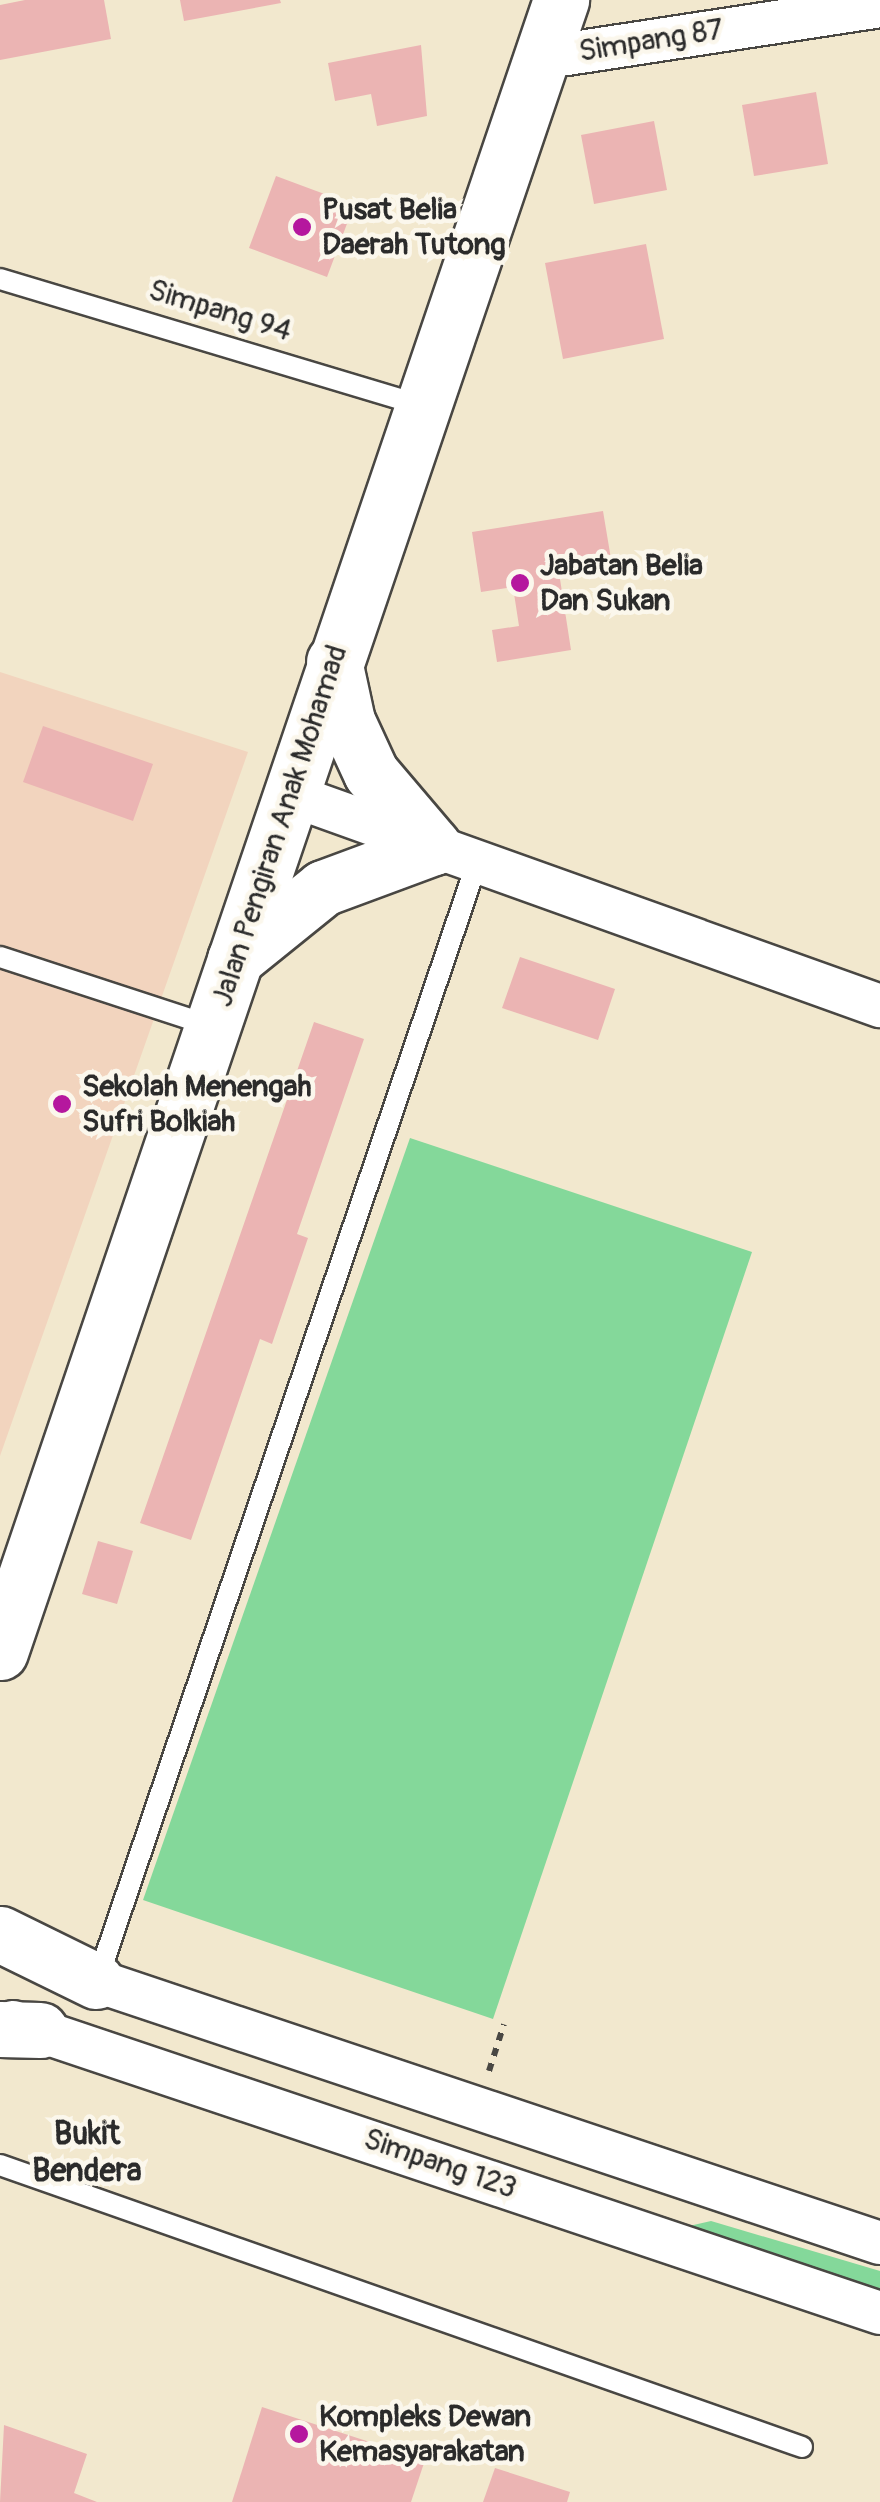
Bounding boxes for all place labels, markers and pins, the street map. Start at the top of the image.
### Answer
place label: Pusat Belia Daerah Tutong [322,192,506,262]
marker: Pusat Belia Daerah Tutong [291,216,313,238]
place label: Jabatan Belia Dan Sukan [540,548,703,618]
marker: Jabatan Belia Dan Sukan [509,572,531,594]
place label: Sekolah Menengah Sufri Bolkiah [82,1069,312,1140]
marker: Sekolah Menengah Sufri Bolkiah [51,1093,73,1115]
place label: Kompleks Dewan Kemasyarakatan [319,2399,531,2470]
marker: Kompleks Dewan Kemasyarakatan [288,2423,310,2445]

